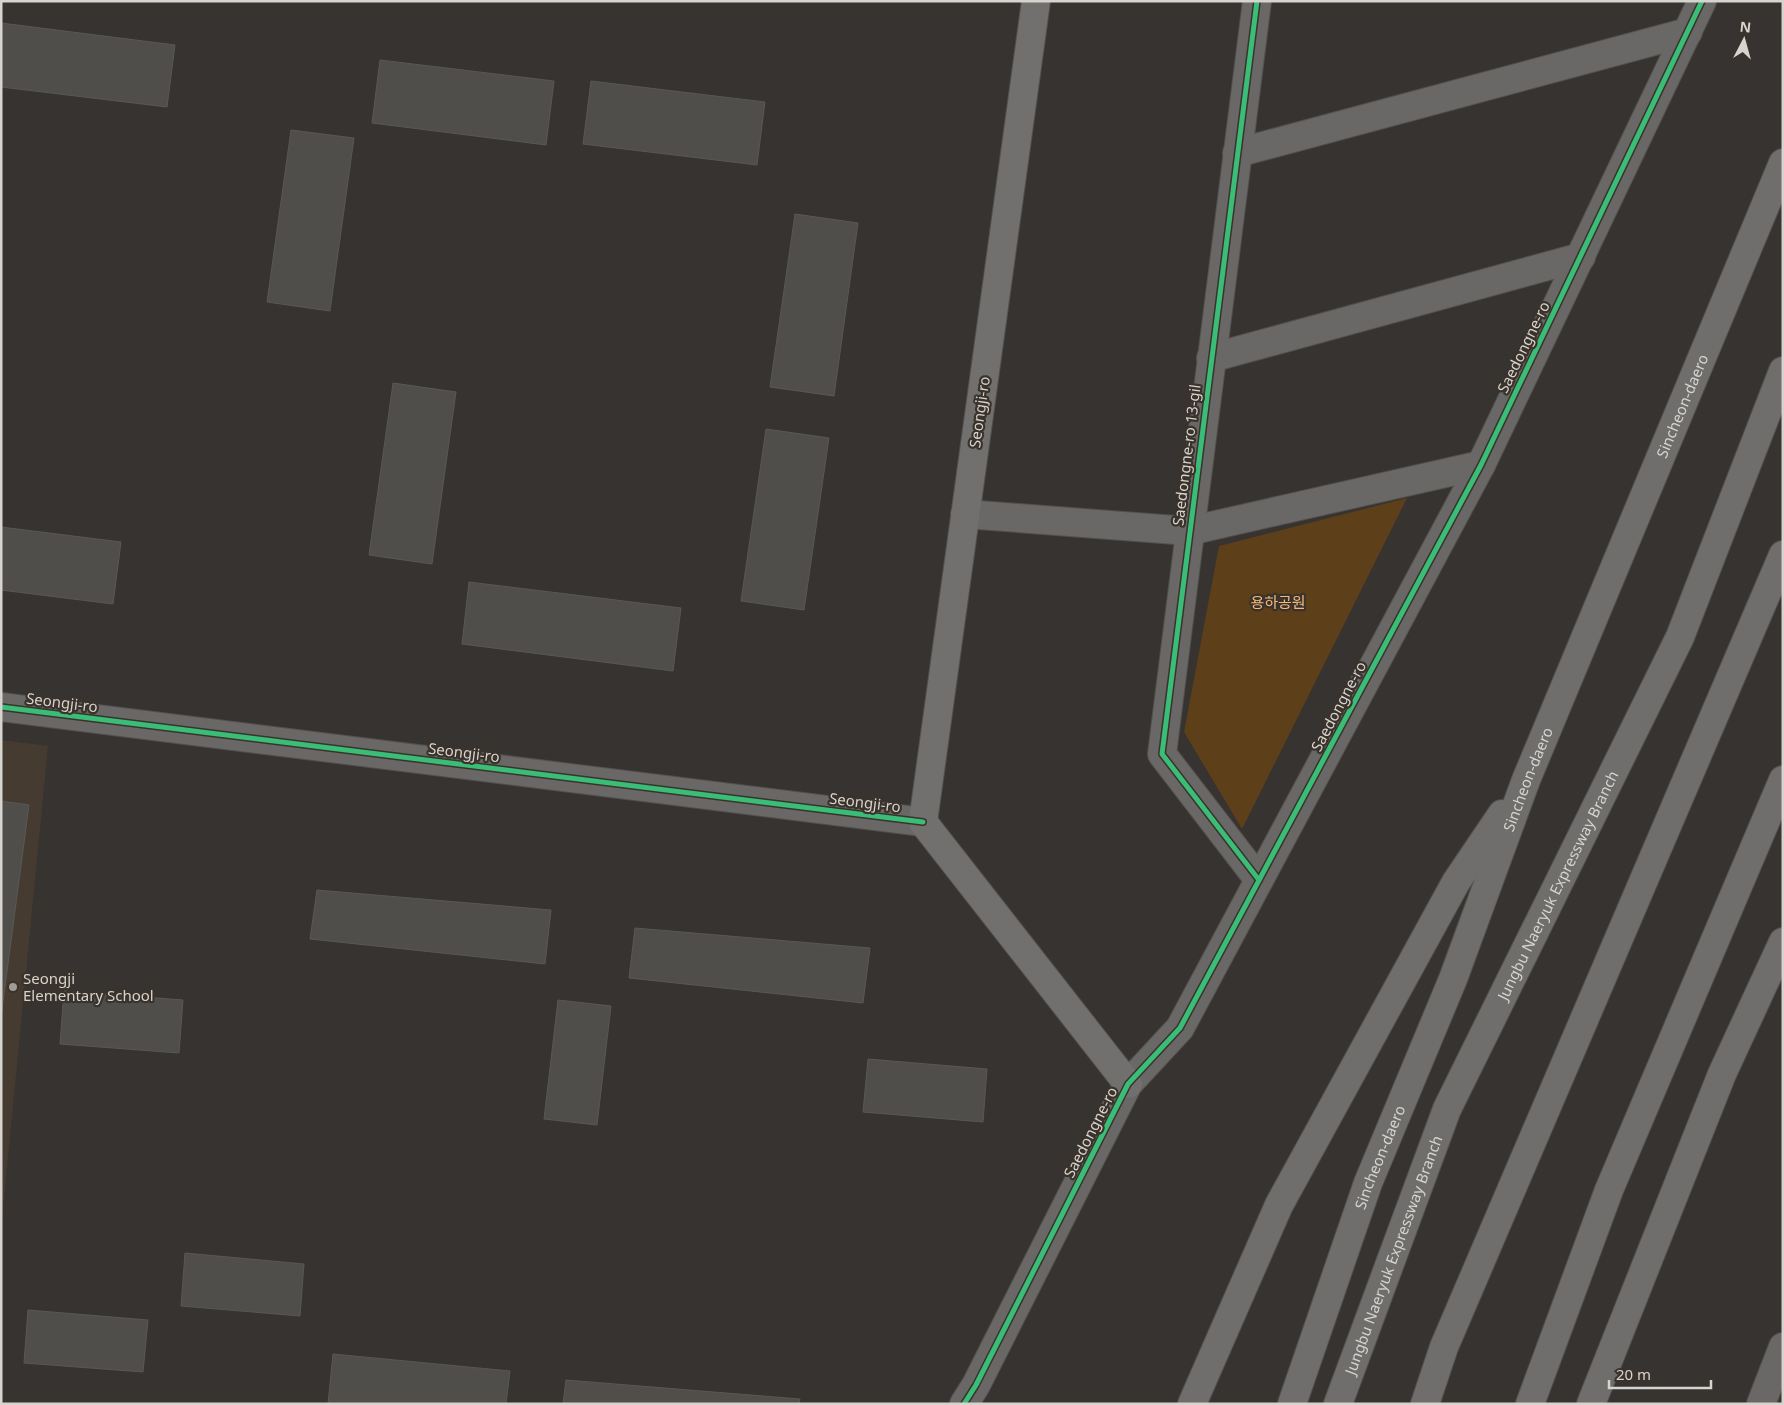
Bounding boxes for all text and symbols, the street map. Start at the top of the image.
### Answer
north arrow [1719,15,1769,65]
text: N [1739,17,1752,37]
street label: Saedongne-ro [1492,298,1554,396]
street label: Sincheon-daero [1651,351,1712,461]
street label: Seongji-ro [964,375,994,449]
street label: Saedongne-ro 13-gil [1167,383,1205,527]
park label: 용하공원 [1250,592,1306,612]
street label: Saedongne-ro [1306,657,1370,755]
street label: Seongji-ro [25,688,99,716]
street label: Sincheon-daero [1498,724,1557,834]
street label: Seongji-ro [427,738,501,766]
street label: Jungbu Naeryuk Expressway Branch [1491,767,1623,1005]
street label: Seongji-ro [828,788,902,816]
place label: Seongji Elementary School [23,968,154,1005]
marker: Seongji Elementary School [7,981,19,993]
street label: Saedongne-ro [1059,1083,1121,1181]
street label: Sincheon-daero [1350,1102,1409,1212]
street label: Jungbu Naeryuk Expressway Branch [1339,1132,1446,1379]
scale bar [1609,1358,1712,1390]
text: 20 m [1616,1364,1651,1384]

